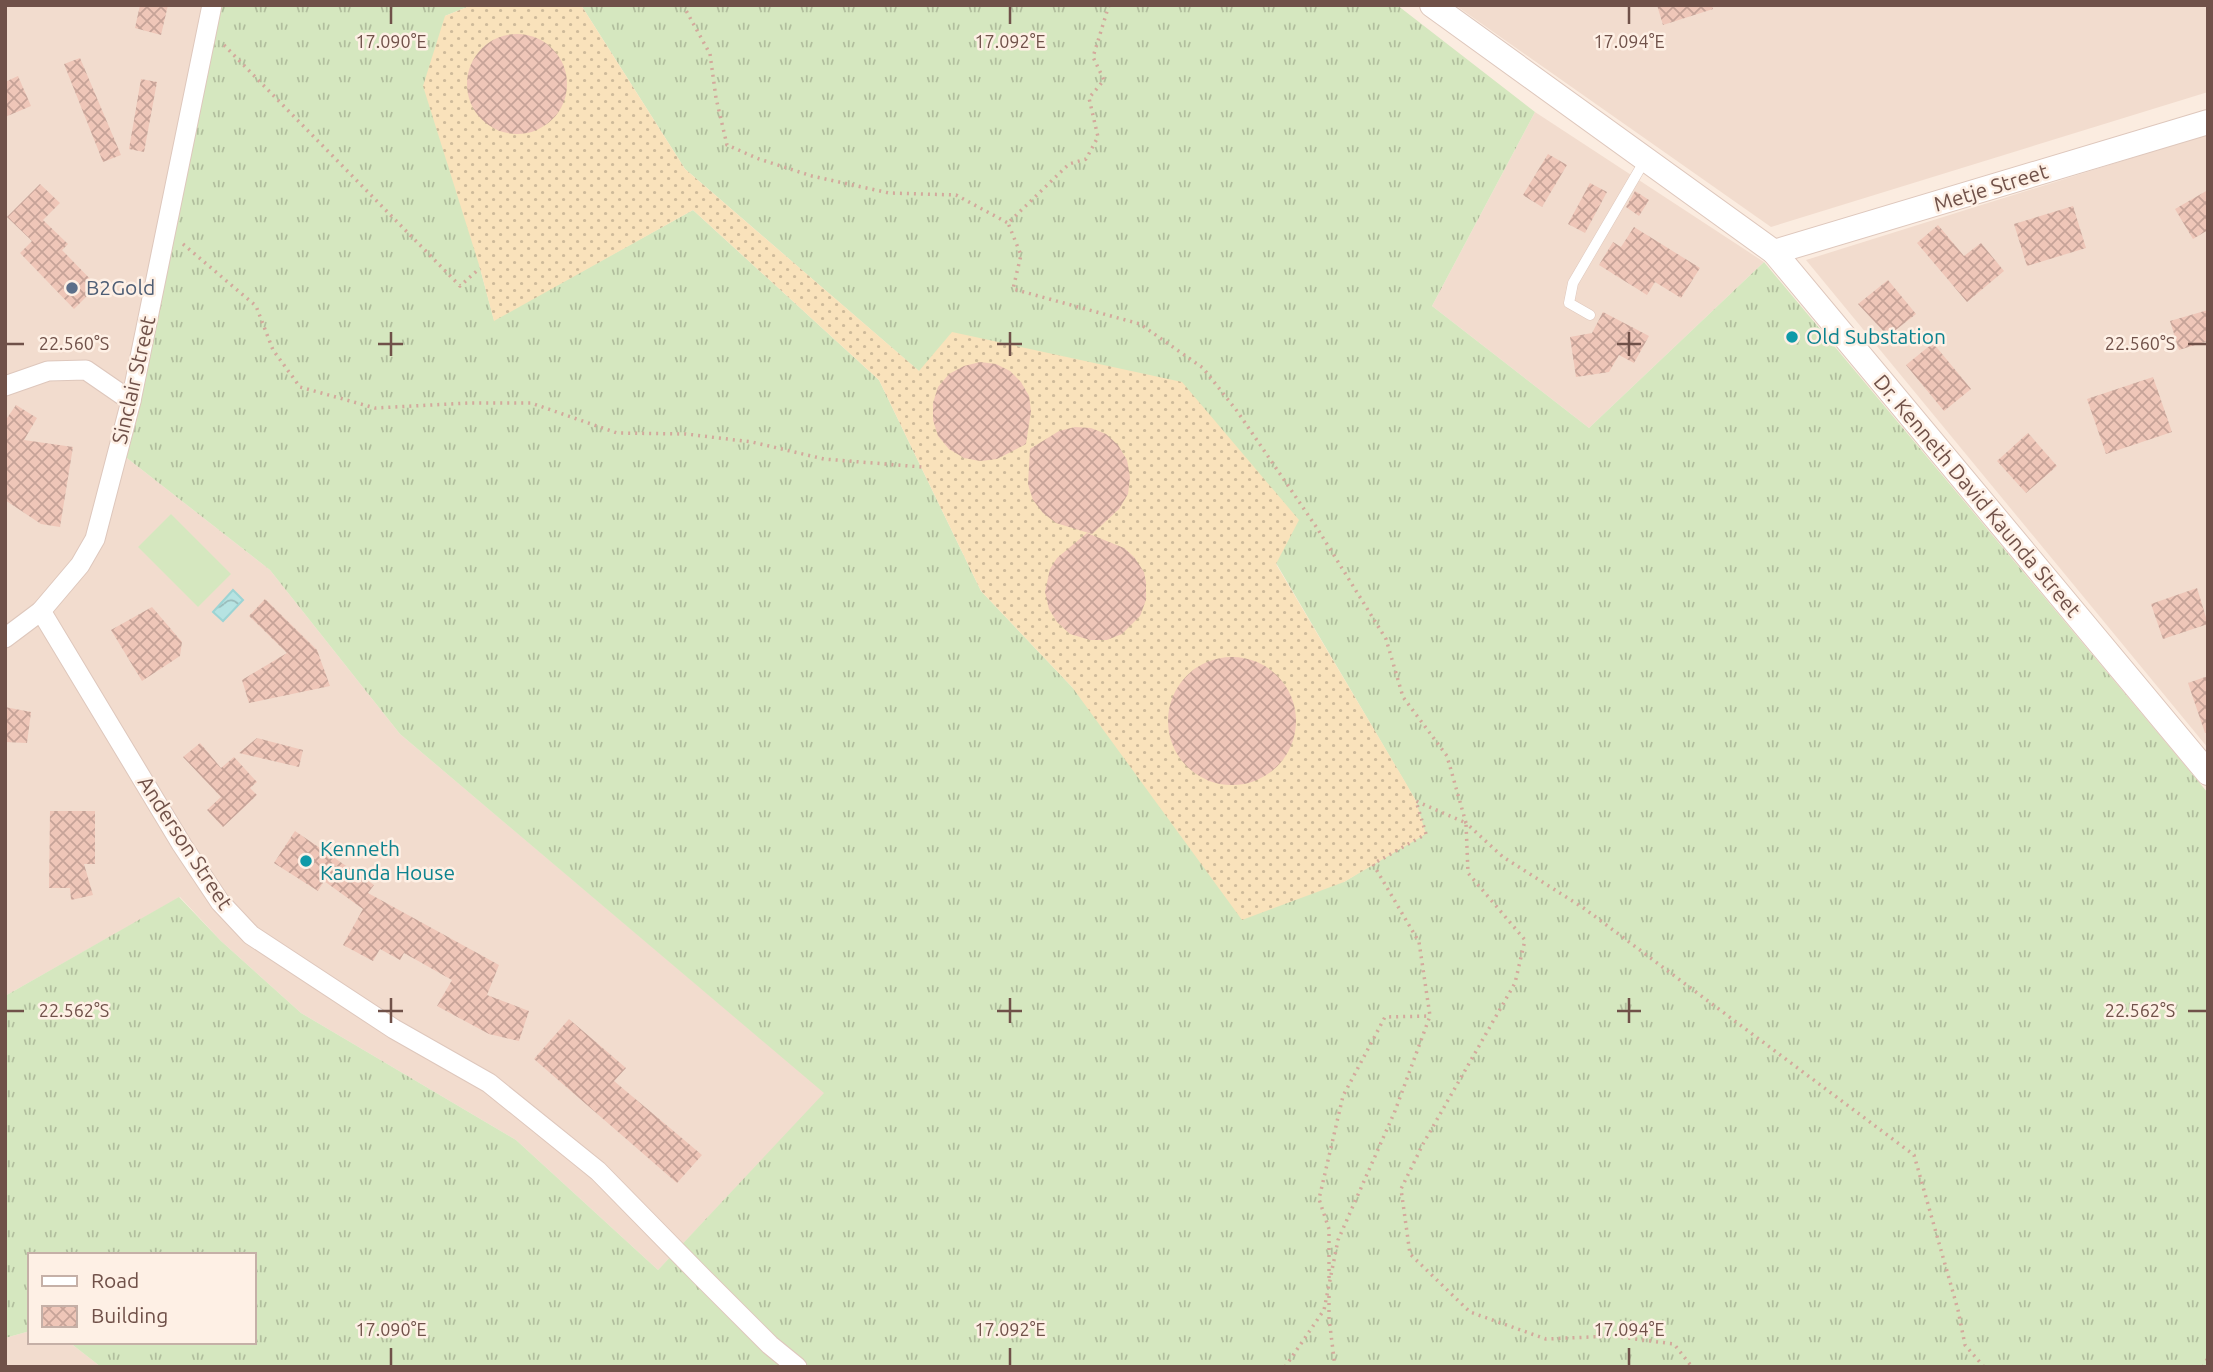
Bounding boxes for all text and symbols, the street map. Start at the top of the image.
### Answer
text: 17.090°E [355,31,427,51]
text: 17.092°E [974,31,1046,51]
text: 17.094°E [1593,31,1665,51]
street label: Metje Street [1931,158,2051,216]
place label: B2Gold [86,275,155,299]
marker: B2Gold [64,280,80,296]
street label: Sinclair Street [107,313,159,446]
place label: Old Substation [1806,324,1946,348]
marker: Old Substation [1784,329,1800,345]
text: 22.560°S [39,333,109,353]
text: 22.560°S [2105,333,2175,353]
street label: Dr. Kenneth David Kaunda Street [1869,369,2086,621]
street label: Anderson Street [134,771,238,914]
place label: Kenneth Kaunda House [320,836,455,884]
marker: Kenneth Kaunda House [298,853,314,869]
text: 22.562°S [39,1000,109,1020]
text: 22.562°S [2105,1000,2175,1020]
legend [28,1253,256,1344]
text: Road [91,1268,139,1292]
text: Building [91,1303,168,1327]
text: 17.090°E [355,1319,427,1339]
text: 17.092°E [974,1319,1046,1339]
text: 17.094°E [1593,1319,1665,1339]

